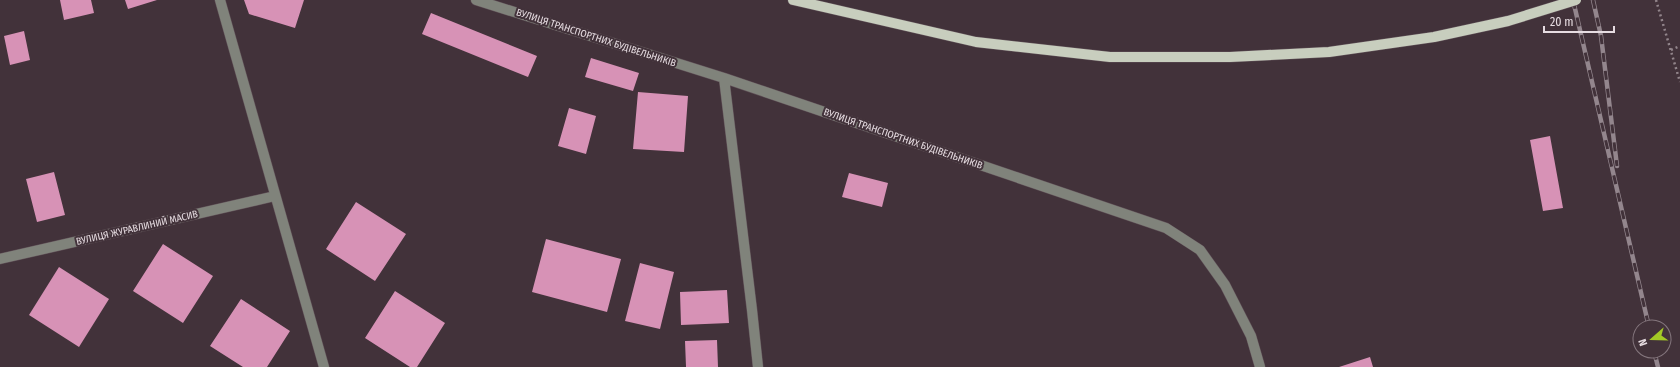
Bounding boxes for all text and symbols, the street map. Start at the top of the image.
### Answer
street label: ВУЛИЦЯ ТРАНСПОРТНИХ БУДІВЕЛЬНИКІВ [515,6,678,70]
scale bar [1544,8,1614,34]
text: 20 m [1550,15,1574,29]
street label: ВУЛИЦЯ ТРАНСПОРТНИХ БУДІВЕЛЬНИКІВ [822,106,985,172]
street label: ВУЛИЦЯ ЖУРАВЛИНИЙ МАСИВ [75,207,200,248]
north arrow [1632,319,1672,359]
text: N [1636,337,1650,348]

